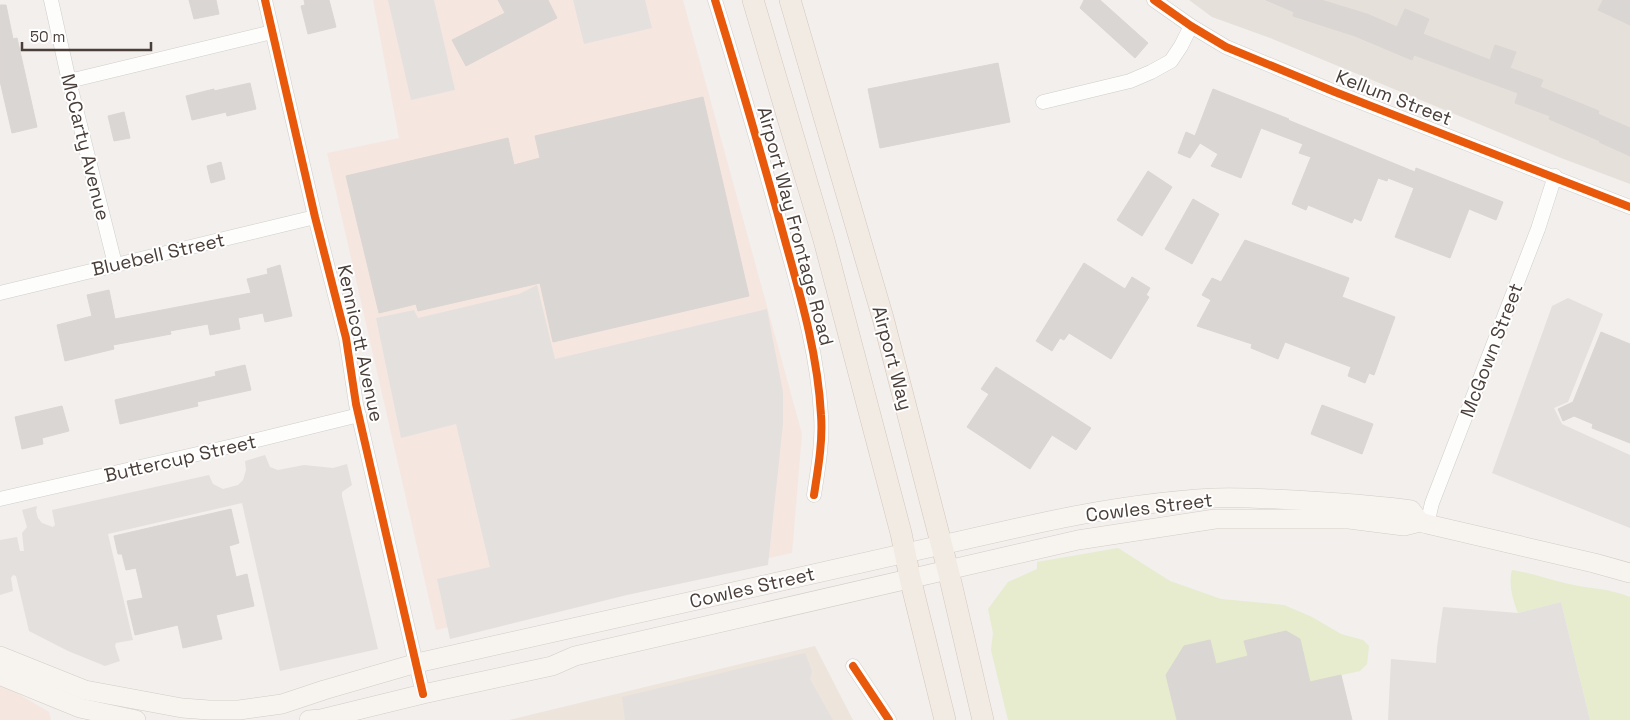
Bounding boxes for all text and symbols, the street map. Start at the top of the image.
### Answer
scale bar [22,20,151,52]
text: 50 m [30,27,65,46]
street label: Kellum Street [1332,64,1456,131]
street label: McCarty Avenue [55,71,116,223]
street label: Airport Way Frontage Road [752,104,839,348]
street label: Bluebell Street [89,227,227,282]
street label: Kennicott Avenue [332,262,389,424]
street label: McGown Street [1454,280,1529,421]
street label: Airport Way [867,303,918,413]
street label: Buttercup Street [102,429,259,488]
street label: Cowles Street [1084,487,1214,528]
street label: Cowles Street [687,561,817,614]

